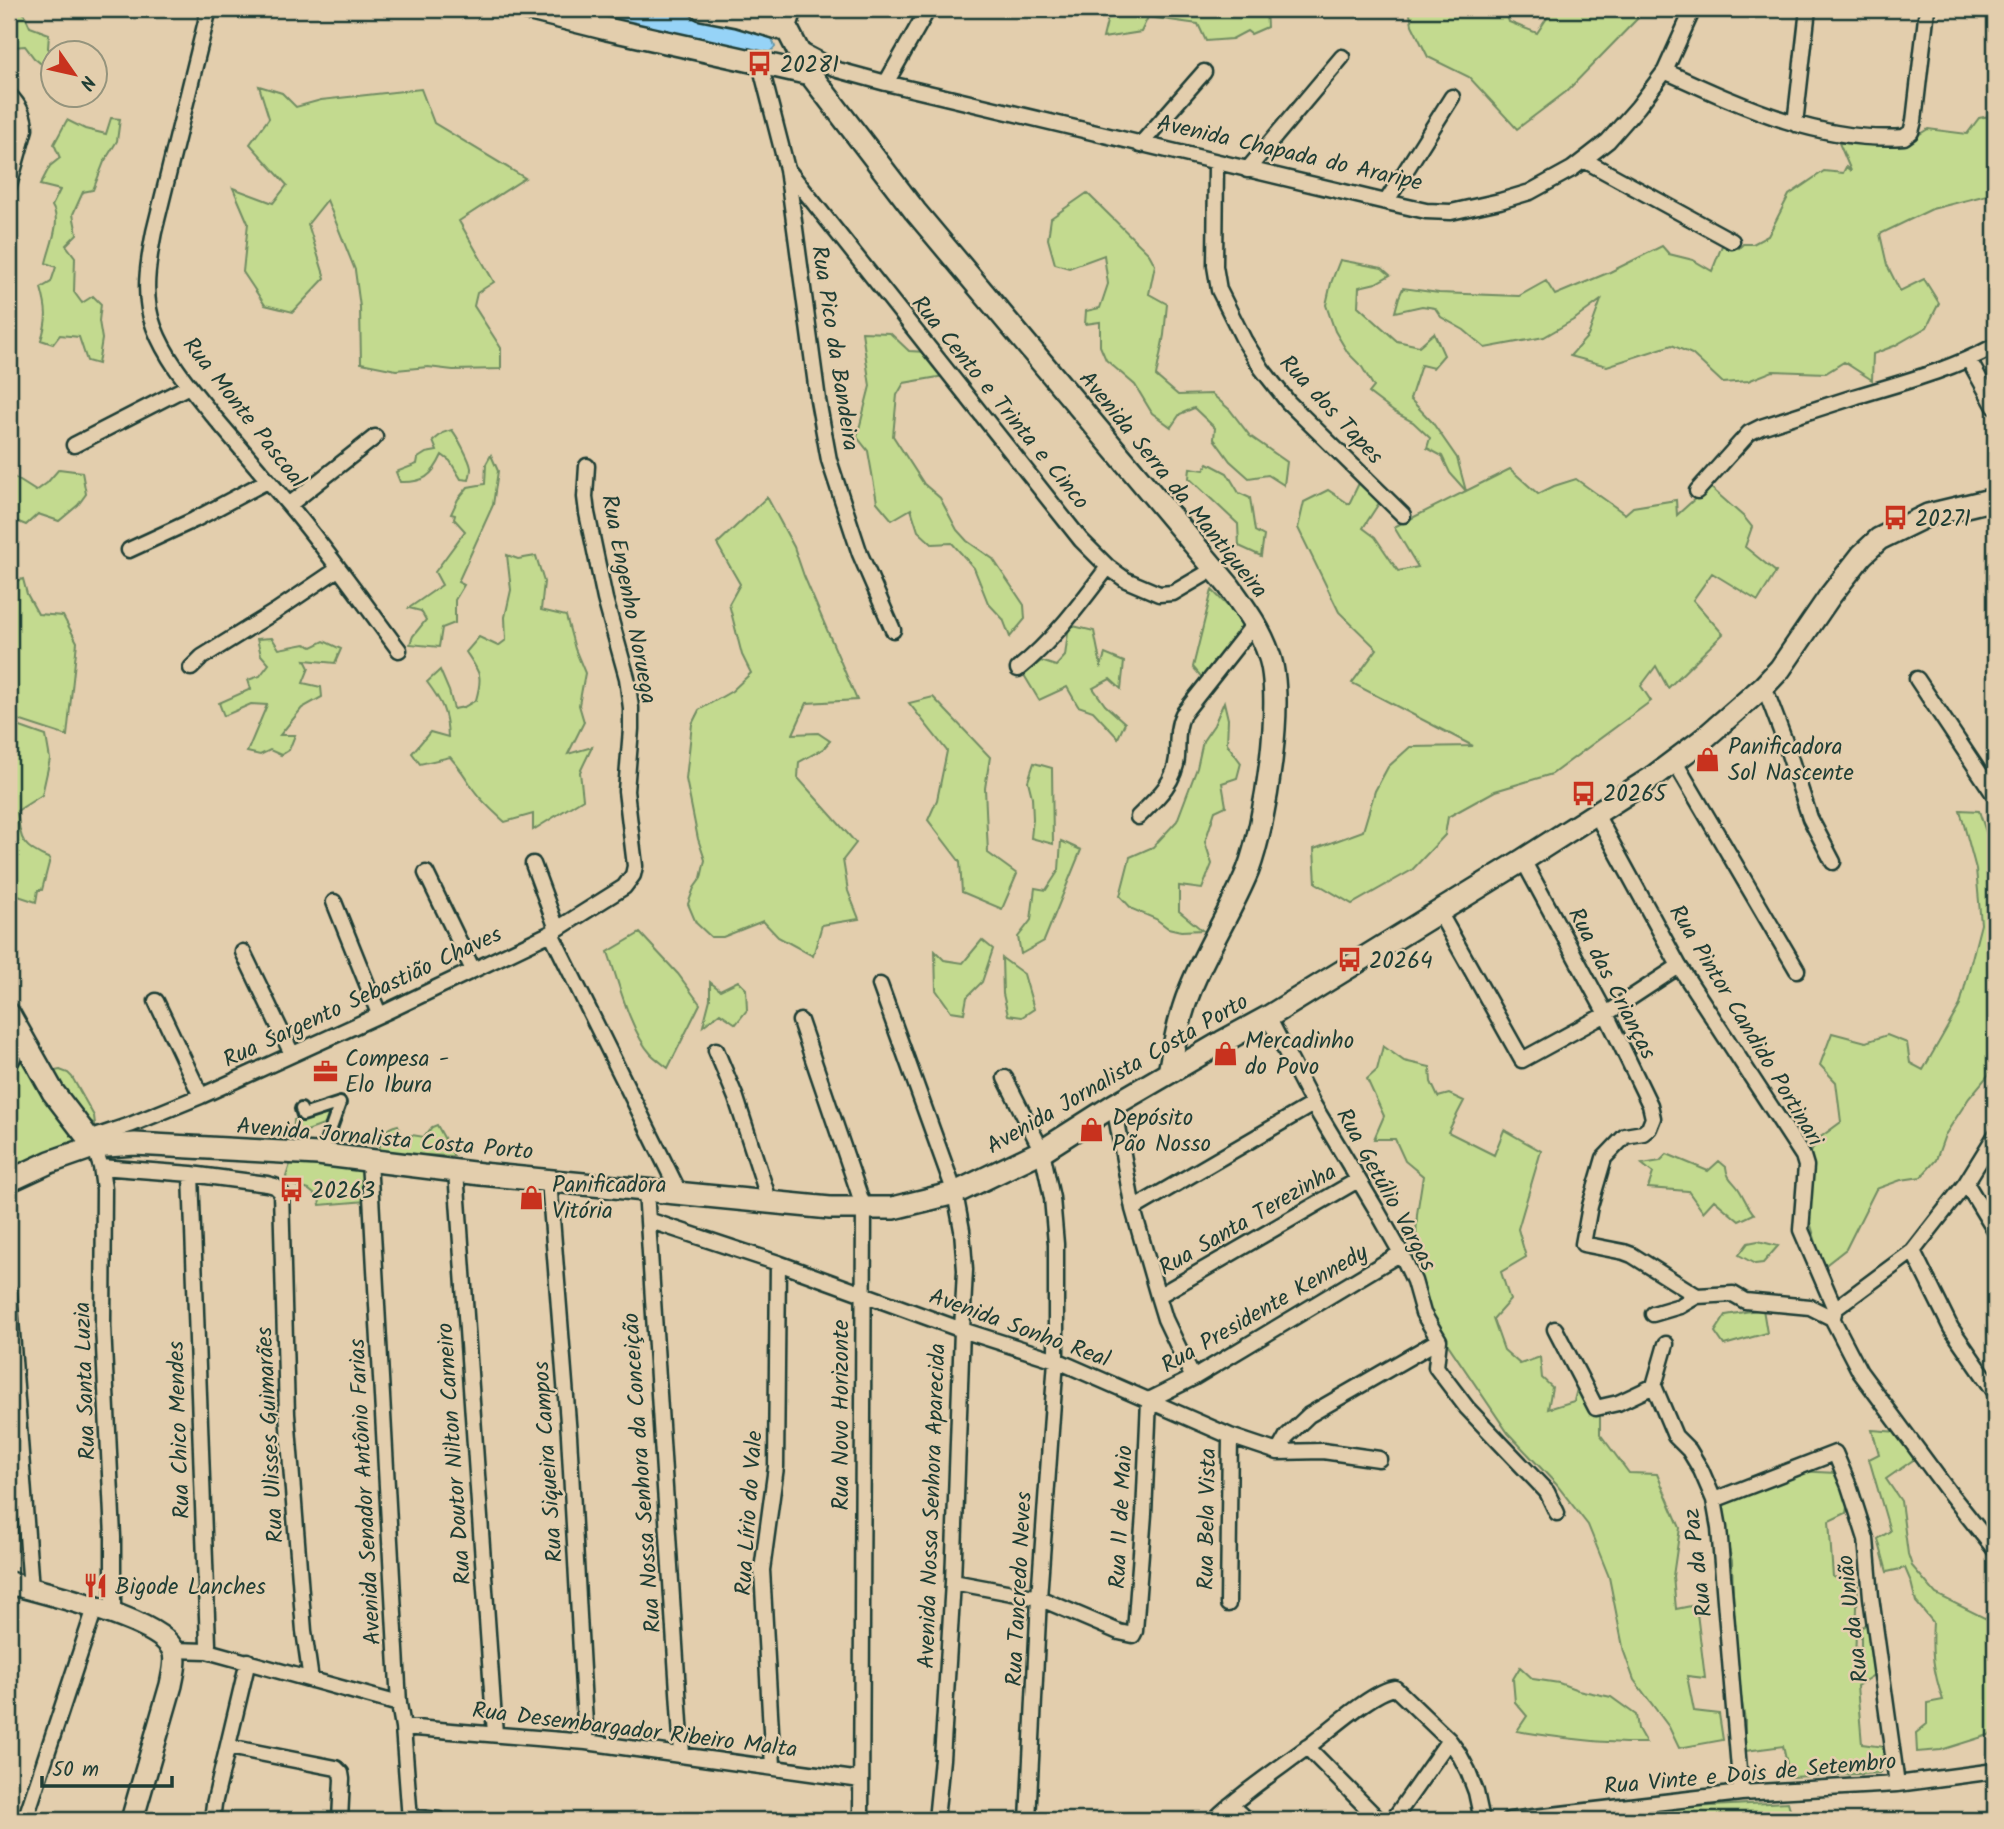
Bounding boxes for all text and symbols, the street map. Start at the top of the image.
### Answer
north arrow [38,38,108,108]
place label: 20281 [780,48,839,84]
bus stop icon: 20281 [746,50,774,78]
text: N [71,69,102,96]
street label: Avenida Chapada do Araripe [1153,106,1426,202]
street label: Rua Pico da Bandeira [800,243,868,453]
street label: Rua Cento e Trinta e Cinco [901,288,1098,518]
street label: Rua Monte Pascoal [173,330,314,497]
street label: Rua dos Tapes [1270,347,1391,474]
street label: Avenida Serra da Mantiqueira [1069,363,1276,607]
street label: Rua Engenho Noruega [590,492,666,707]
place label: 20271 [1915,502,1971,538]
bus stop icon: 20271 [1881,504,1909,532]
place label: Panificadora Sol Nascente [1728,730,1854,792]
shop icon: Panificadora Sol Nascente [1694,745,1722,773]
place label: 20265 [1603,777,1668,813]
bus stop icon: 20265 [1569,779,1597,807]
street label: Rua Pintor Candido Portinari [1659,898,1833,1155]
street label: Rua das Crianças [1557,902,1665,1066]
street label: Rua Sargento Sebastião Chaves [217,917,508,1078]
place label: 20264 [1369,944,1433,980]
bus stop icon: 20264 [1335,946,1363,974]
street label: Avenida Jornalista Costa Porto [980,985,1256,1165]
place label: Mercadinho do Povo [1245,1024,1354,1086]
shop icon: Mercadinho do Povo [1211,1039,1239,1067]
place label: Compesa - Elo Ibura [345,1042,449,1104]
office icon: Compesa - Elo Ibura [311,1057,339,1085]
place label: Depósito Pão Nosso [1112,1101,1211,1163]
street label: Rua Getúlio Vargas [1325,1102,1445,1278]
street label: Avenida Jornalista Costa Porto [235,1109,535,1171]
shop icon: Depósito Pão Nosso [1078,1116,1106,1144]
street label: Rua Santa Terezinha [1152,1155,1344,1286]
place label: Panificadora Vitória [552,1168,666,1230]
place label: 20263 [311,1174,375,1210]
bus stop icon: 20263 [277,1176,305,1204]
shop icon: Panificadora Vitória [518,1183,546,1211]
street label: Rua Presidente Kennedy [1155,1236,1375,1384]
street label: Avenida Sonho Real [924,1279,1115,1378]
street label: Rua Santa Luzia [65,1301,107,1461]
street label: Rua Nossa Senhora da Conceição [614,1312,672,1634]
street label: Rua Novo Horizonte [824,1320,860,1510]
street label: Rua Doutor Nilton Carneiro [428,1322,482,1586]
street label: Rua Ulisses Guimarães [247,1326,295,1544]
street label: Avenida Senador Antônio Farias [340,1337,392,1646]
street label: Rua Chico Mendes [159,1340,201,1520]
street label: Avenida Nossa Senhora Aparecida [909,1343,957,1669]
street label: Rua Siqueira Campos [524,1360,574,1564]
street label: Rua Lírio do Vale [726,1429,774,1597]
street label: Rua 11 de Maio [1100,1444,1144,1590]
street label: Rua Bela Vista [1189,1448,1227,1591]
street label: Rua Tancredo Neves [997,1491,1043,1687]
street label: Rua da Paz [1674,1506,1724,1619]
street label: Rua da União [1828,1553,1880,1685]
place label: Bigode Lanches [115,1570,266,1606]
restaurant icon: Bigode Lanches [81,1572,109,1600]
street label: Rua Desembargador Ribeiro Malta [470,1693,799,1769]
street label: Rua Vinte e Dois de Setembro [1602,1744,1898,1806]
scale bar [42,1745,172,1789]
text: 50 m [52,1754,99,1787]

